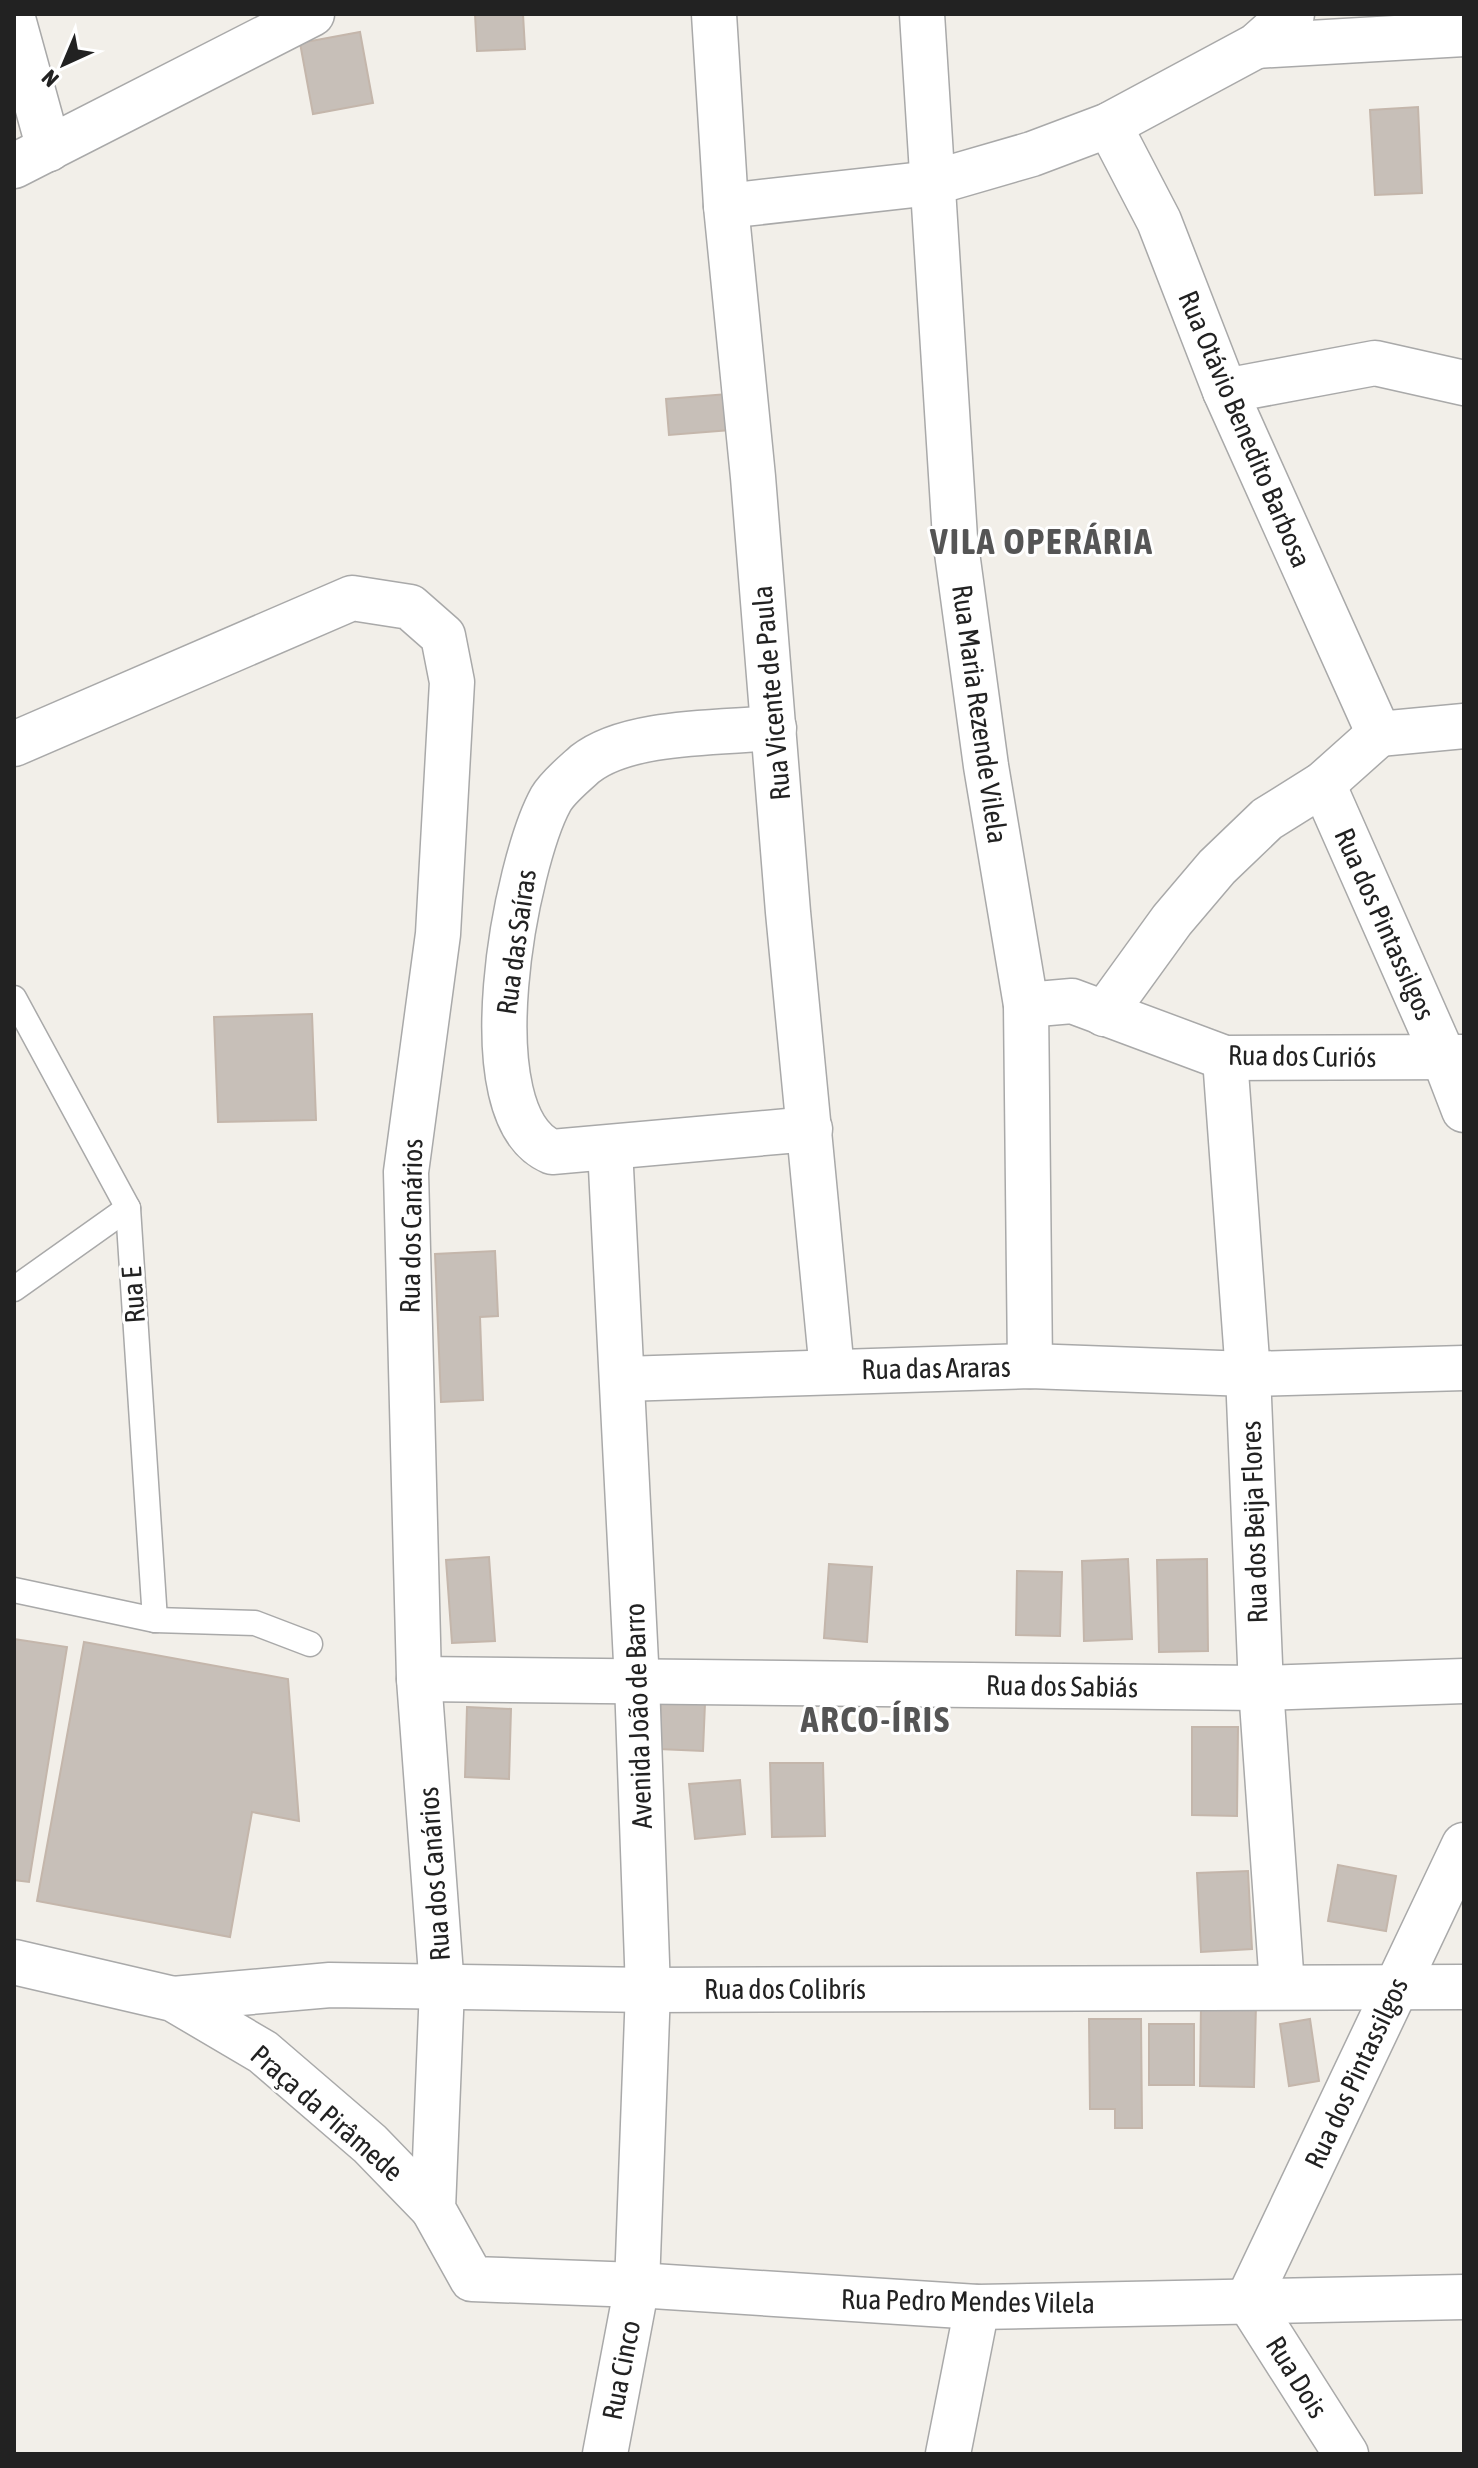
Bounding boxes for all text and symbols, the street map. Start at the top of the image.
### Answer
north arrow [24,24,104,104]
text: N [36,65,64,92]
street label: Rua Otávio Benedito Barbosa [1172,286,1318,572]
district label: VILA OPERÁRIA [929,520,1154,562]
street label: Rua Maria Rezende Vilela [946,583,1014,845]
street label: Rua Vicente de Paula [746,584,796,802]
street label: Rua dos Pintassilgos [1328,823,1442,1025]
street label: Rua das Saíras [490,867,542,1017]
street label: Rua dos Curiós [1228,1039,1376,1073]
street label: Rua dos Canários [393,1138,429,1314]
street label: Rua E [115,1266,151,1324]
street label: Rua das Araras [861,1351,1011,1385]
street label: Rua dos Beija Flores [1234,1420,1274,1624]
street label: Avenida João de Barro [618,1603,658,1829]
street label: Rua dos Sabiás [986,1669,1138,1703]
district label: ARCO-ÍRIS [800,1698,951,1740]
street label: Rua dos Canários [412,1786,456,1962]
street label: Rua dos Colibrís [704,1973,866,2005]
street label: Rua dos Pintassilgos [1298,1973,1414,2173]
street label: Praça da Pirâmede [244,2038,410,2188]
street label: Rua Pedro Mendes Vilela [841,2283,1095,2319]
street label: Rua Cinco [596,2318,646,2422]
street label: Rua Dois [1260,2331,1334,2423]

